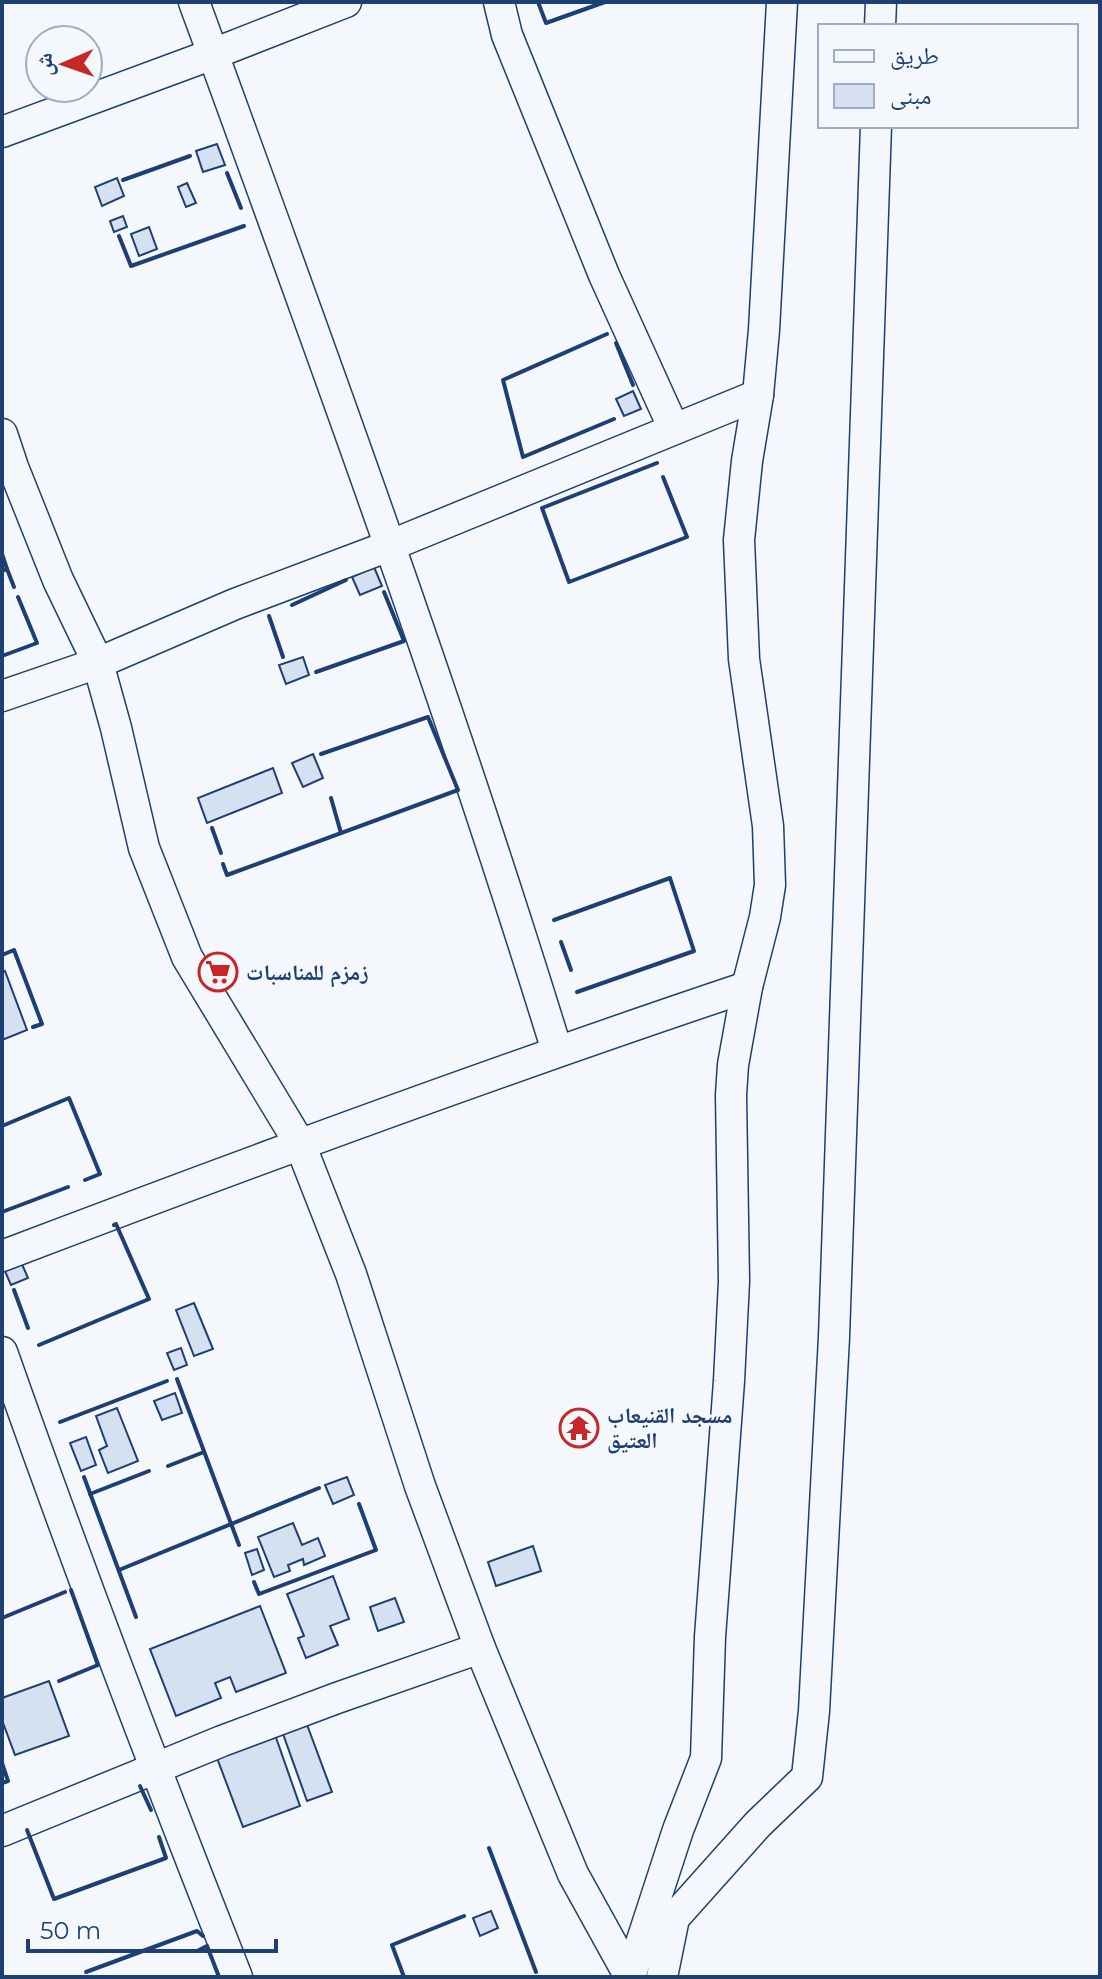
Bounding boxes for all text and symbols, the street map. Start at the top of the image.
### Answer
north arrow [24,24,104,104]
legend [818,24,1078,128]
text: طريق [890,41,939,70]
text: ش [31,53,58,77]
text: مبنى [890,81,931,110]
supermarket icon: زمزم للمناسبات [197,951,239,993]
place label: زمزم للمناسبات [246,959,369,988]
place label: مسجد القنيعاب العتيق [607,1402,732,1454]
temple icon: مسجد القنيعاب العتيق [558,1407,600,1449]
scale bar [28,1903,276,1953]
text: 50 m [40,1916,101,1945]

